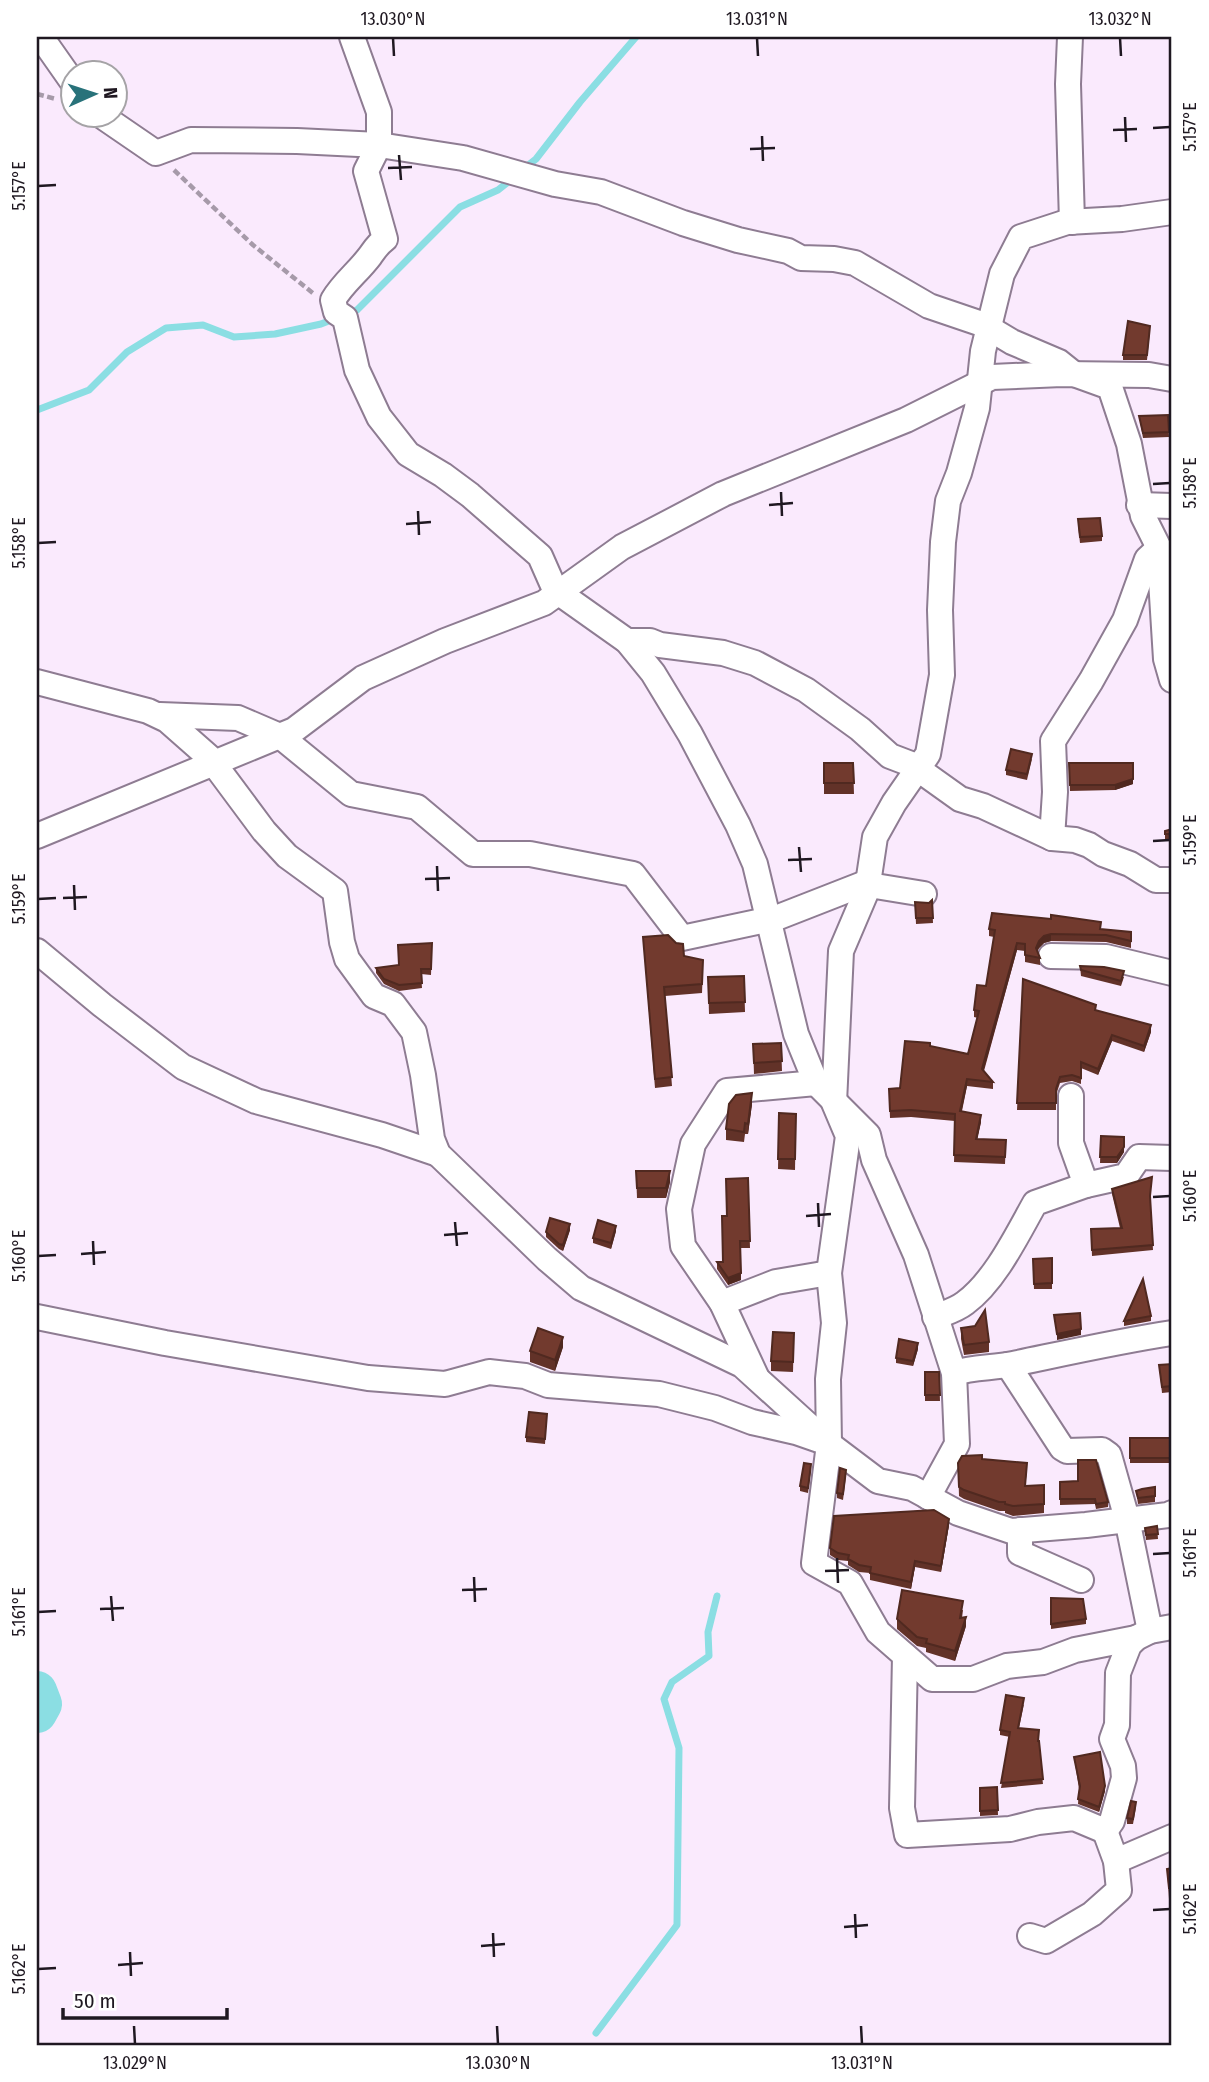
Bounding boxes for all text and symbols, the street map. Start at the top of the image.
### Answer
text: 13.030°N [361,8,425,30]
text: 13.031°N [726,8,788,30]
text: 13.032°N [1088,8,1152,30]
north arrow [60,60,130,130]
text: N [99,87,122,99]
text: 5.157°E [1179,102,1201,152]
text: 5.157°E [8,161,30,211]
text: 5.158°E [1179,457,1201,509]
text: 5.158°E [8,517,30,569]
text: 5.159°E [1179,815,1201,865]
text: 5.159°E [8,874,30,924]
text: 5.160°E [1179,1170,1201,1222]
text: 5.160°E [8,1230,30,1282]
text: 5.161°E [1179,1528,1201,1578]
text: 5.161°E [8,1587,30,1637]
text: 5.162°E [1179,1884,1201,1934]
text: 5.162°E [8,1944,30,1994]
scale bar [63,1977,228,2021]
text: 50 m [74,1988,116,2014]
text: 13.029°N [103,2052,167,2074]
text: 13.030°N [466,2052,530,2074]
text: 13.031°N [831,2052,893,2074]

